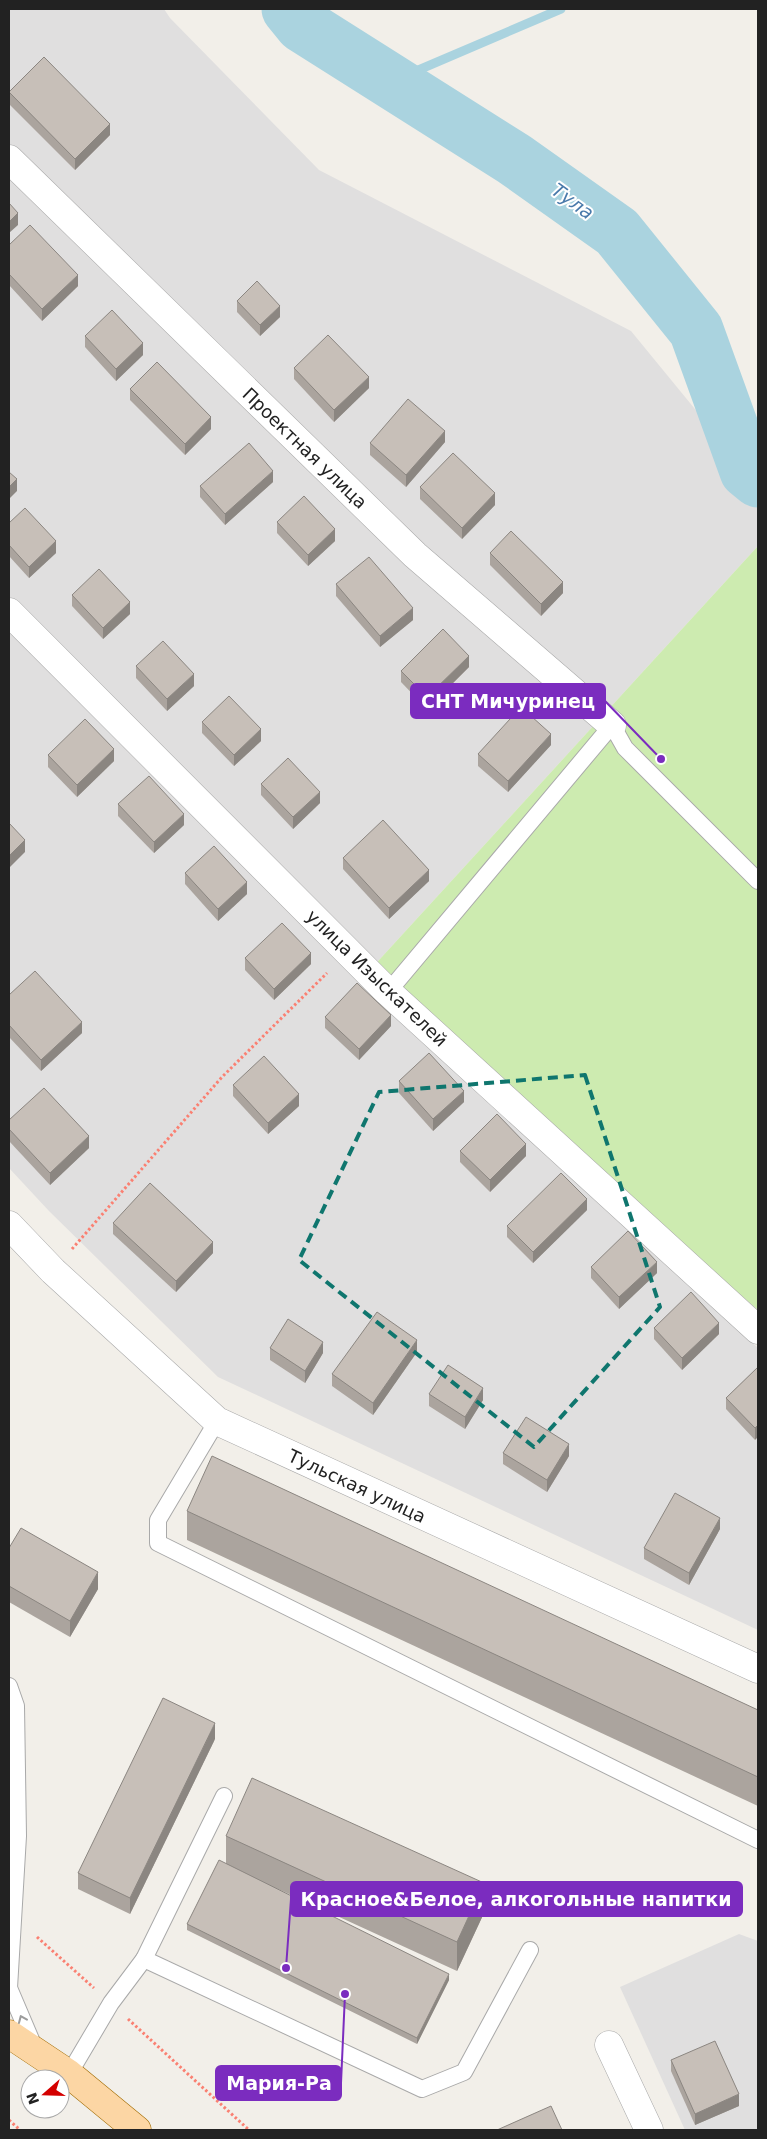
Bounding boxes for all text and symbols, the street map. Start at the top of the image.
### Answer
water label: Тула [548,178,598,224]
street label: Проектная улица [238,383,372,513]
callout: СНТ Мичуринец [411,684,605,718]
text: СНТ Мичуринец [421,690,595,712]
street label: улица Изыскателей [302,905,452,1051]
street label: Тульская улица [284,1445,429,1527]
callout: Красное&Белое, алкогольные напитки [291,1882,742,1916]
text: Красное&Белое, алкогольные напитки [301,1888,731,1910]
one-way arrow [18,2016,28,2024]
callout: Мария-Ра [216,2066,341,2100]
north arrow [20,2069,70,2119]
text: Мария-Ра [226,2072,332,2094]
text: N [23,2090,42,2107]

